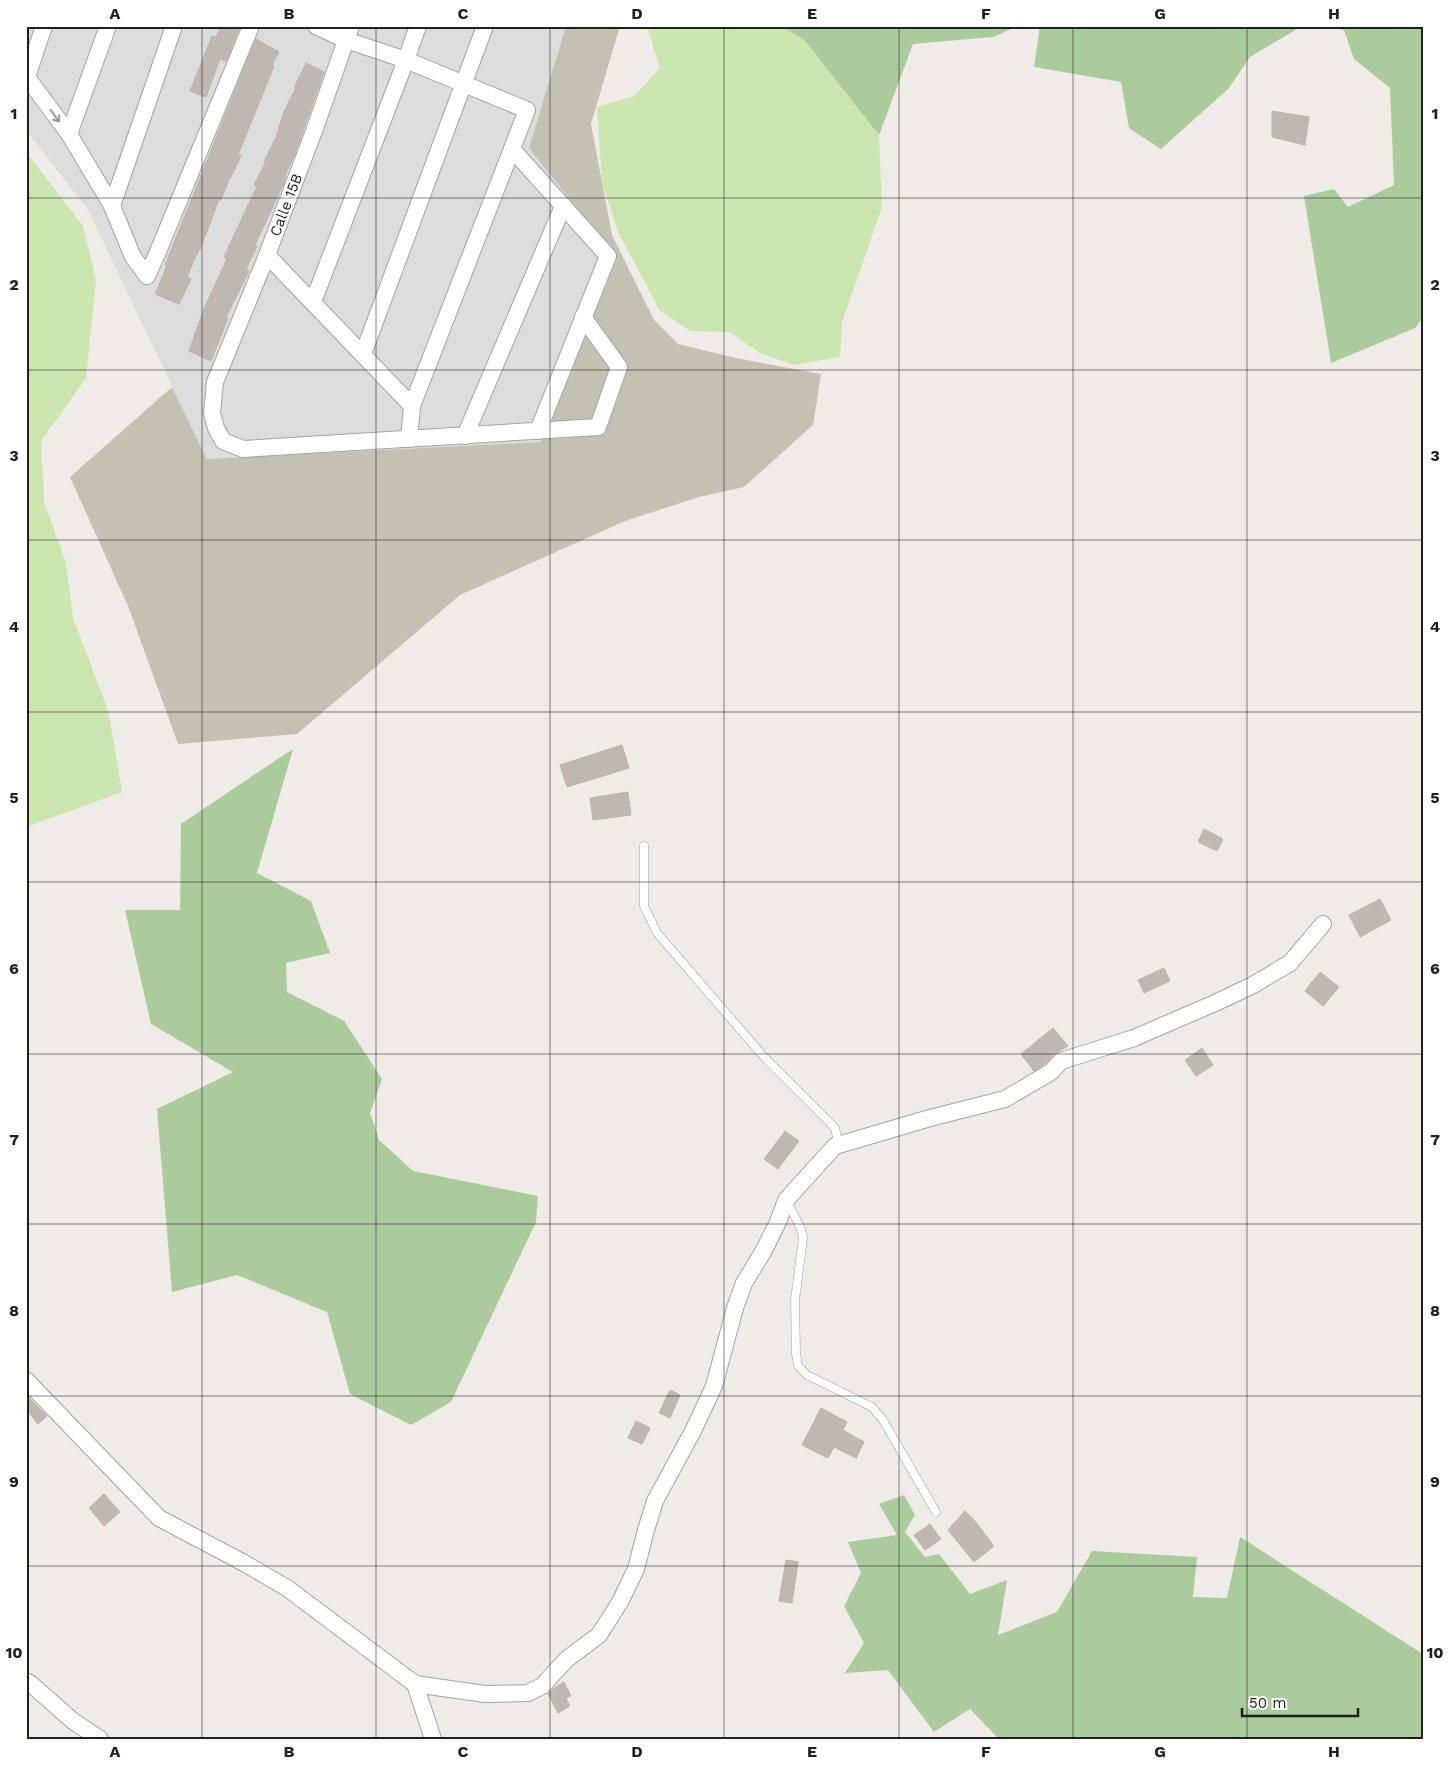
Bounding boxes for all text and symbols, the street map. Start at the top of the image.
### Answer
text: A [110,4,121,23]
text: B [284,4,295,23]
text: C [458,4,469,23]
text: D [631,4,643,23]
text: E [807,4,817,23]
text: F [981,4,991,23]
text: G [1154,4,1166,23]
text: H [1328,4,1340,23]
text: 1 [11,104,17,123]
text: 1 [1432,104,1438,123]
one-way arrow [50,108,60,122]
street label: Calle 15B [266,171,306,239]
text: 2 [9,275,19,294]
text: 2 [1430,275,1440,294]
text: 3 [9,446,19,465]
text: 3 [1430,446,1440,465]
text: 4 [9,617,19,636]
text: 4 [1430,617,1440,636]
text: 5 [9,788,19,807]
text: 5 [1430,788,1440,807]
text: 6 [9,959,19,978]
text: 6 [1430,959,1440,978]
text: 7 [9,1130,19,1149]
text: 7 [1430,1130,1440,1149]
text: 8 [9,1301,19,1320]
text: 8 [1430,1301,1440,1320]
text: 9 [9,1472,19,1491]
text: 9 [1430,1472,1440,1491]
text: 10 [5,1643,23,1662]
text: 10 [1426,1643,1444,1662]
scale bar [1242,1685,1358,1717]
text: 50 m [1249,1694,1286,1712]
text: A [110,1742,121,1761]
text: B [284,1742,295,1761]
text: C [458,1742,469,1761]
text: D [631,1742,643,1761]
text: E [807,1742,817,1761]
text: F [981,1742,991,1761]
text: G [1154,1742,1166,1761]
text: H [1328,1742,1340,1761]

